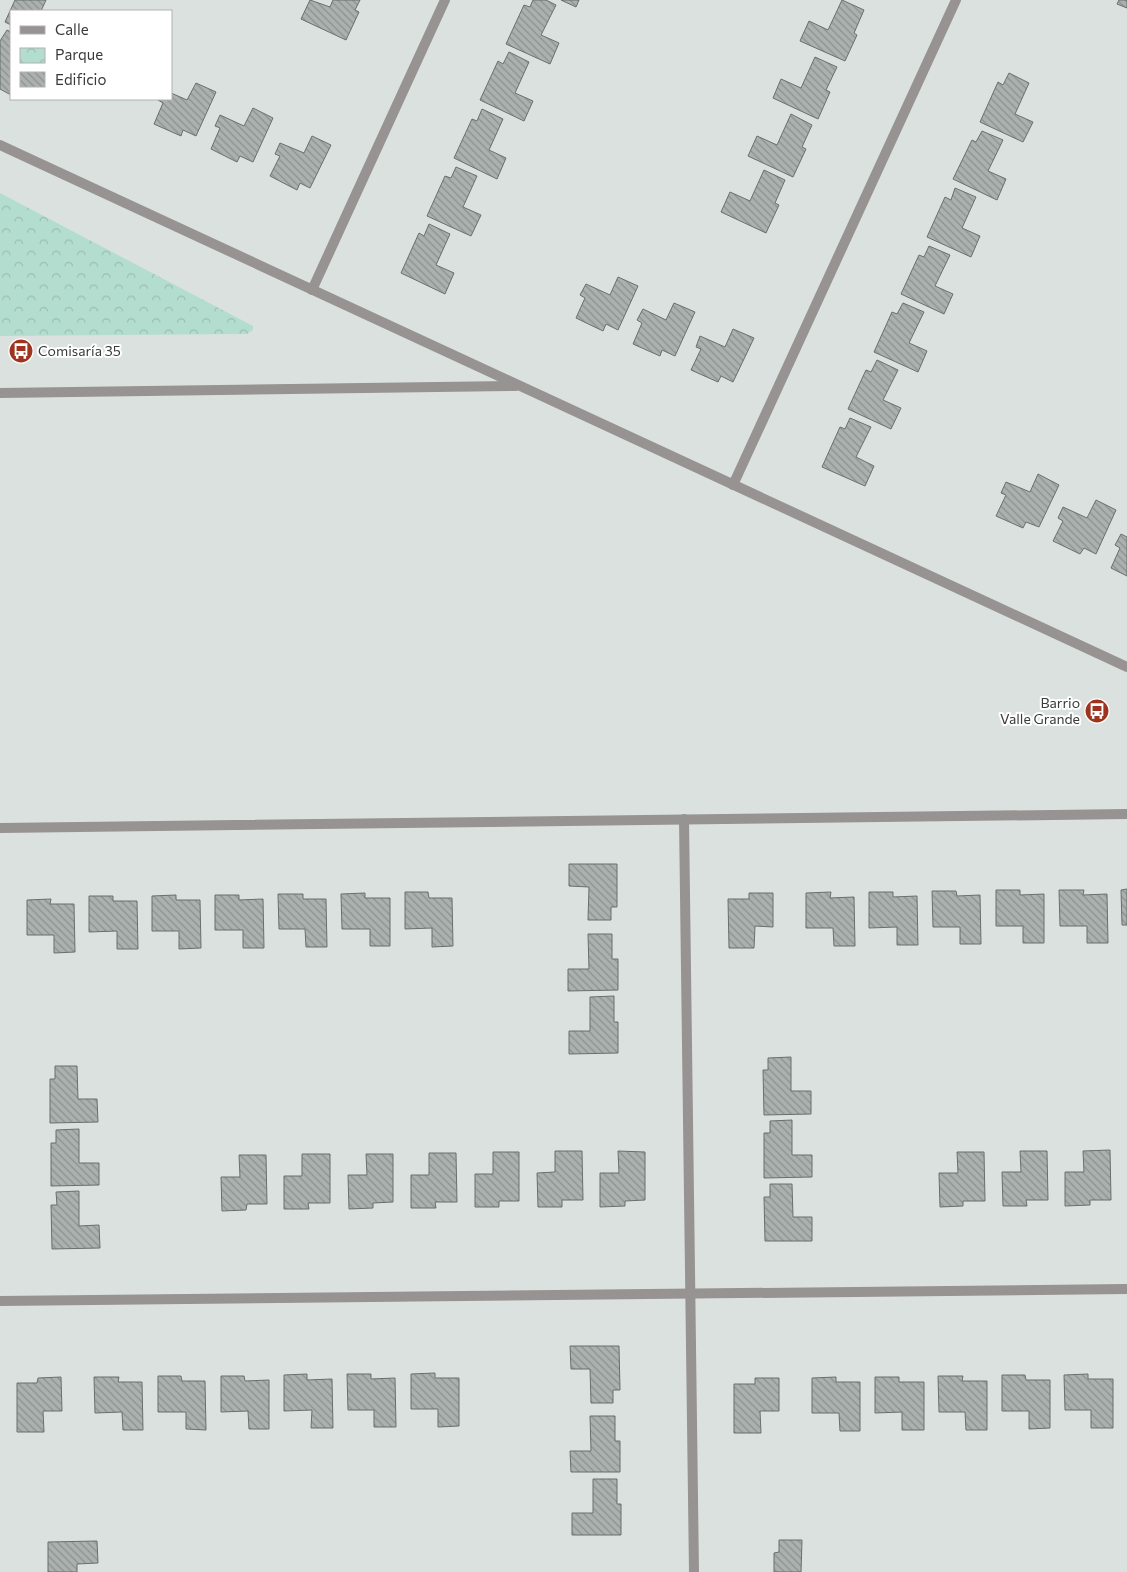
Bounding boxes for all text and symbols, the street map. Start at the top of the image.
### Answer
legend [10,10,172,100]
text: Calle [55,20,89,38]
text: Parque [55,45,103,63]
text: Edificio [55,70,106,88]
bus stop icon: Comisaría 35 [8,338,34,364]
place label: Comisaría 35 [38,342,121,359]
place label: Barrio Valle Grande [1000,694,1080,727]
bus stop icon: Barrio Valle Grande [1084,698,1110,724]

